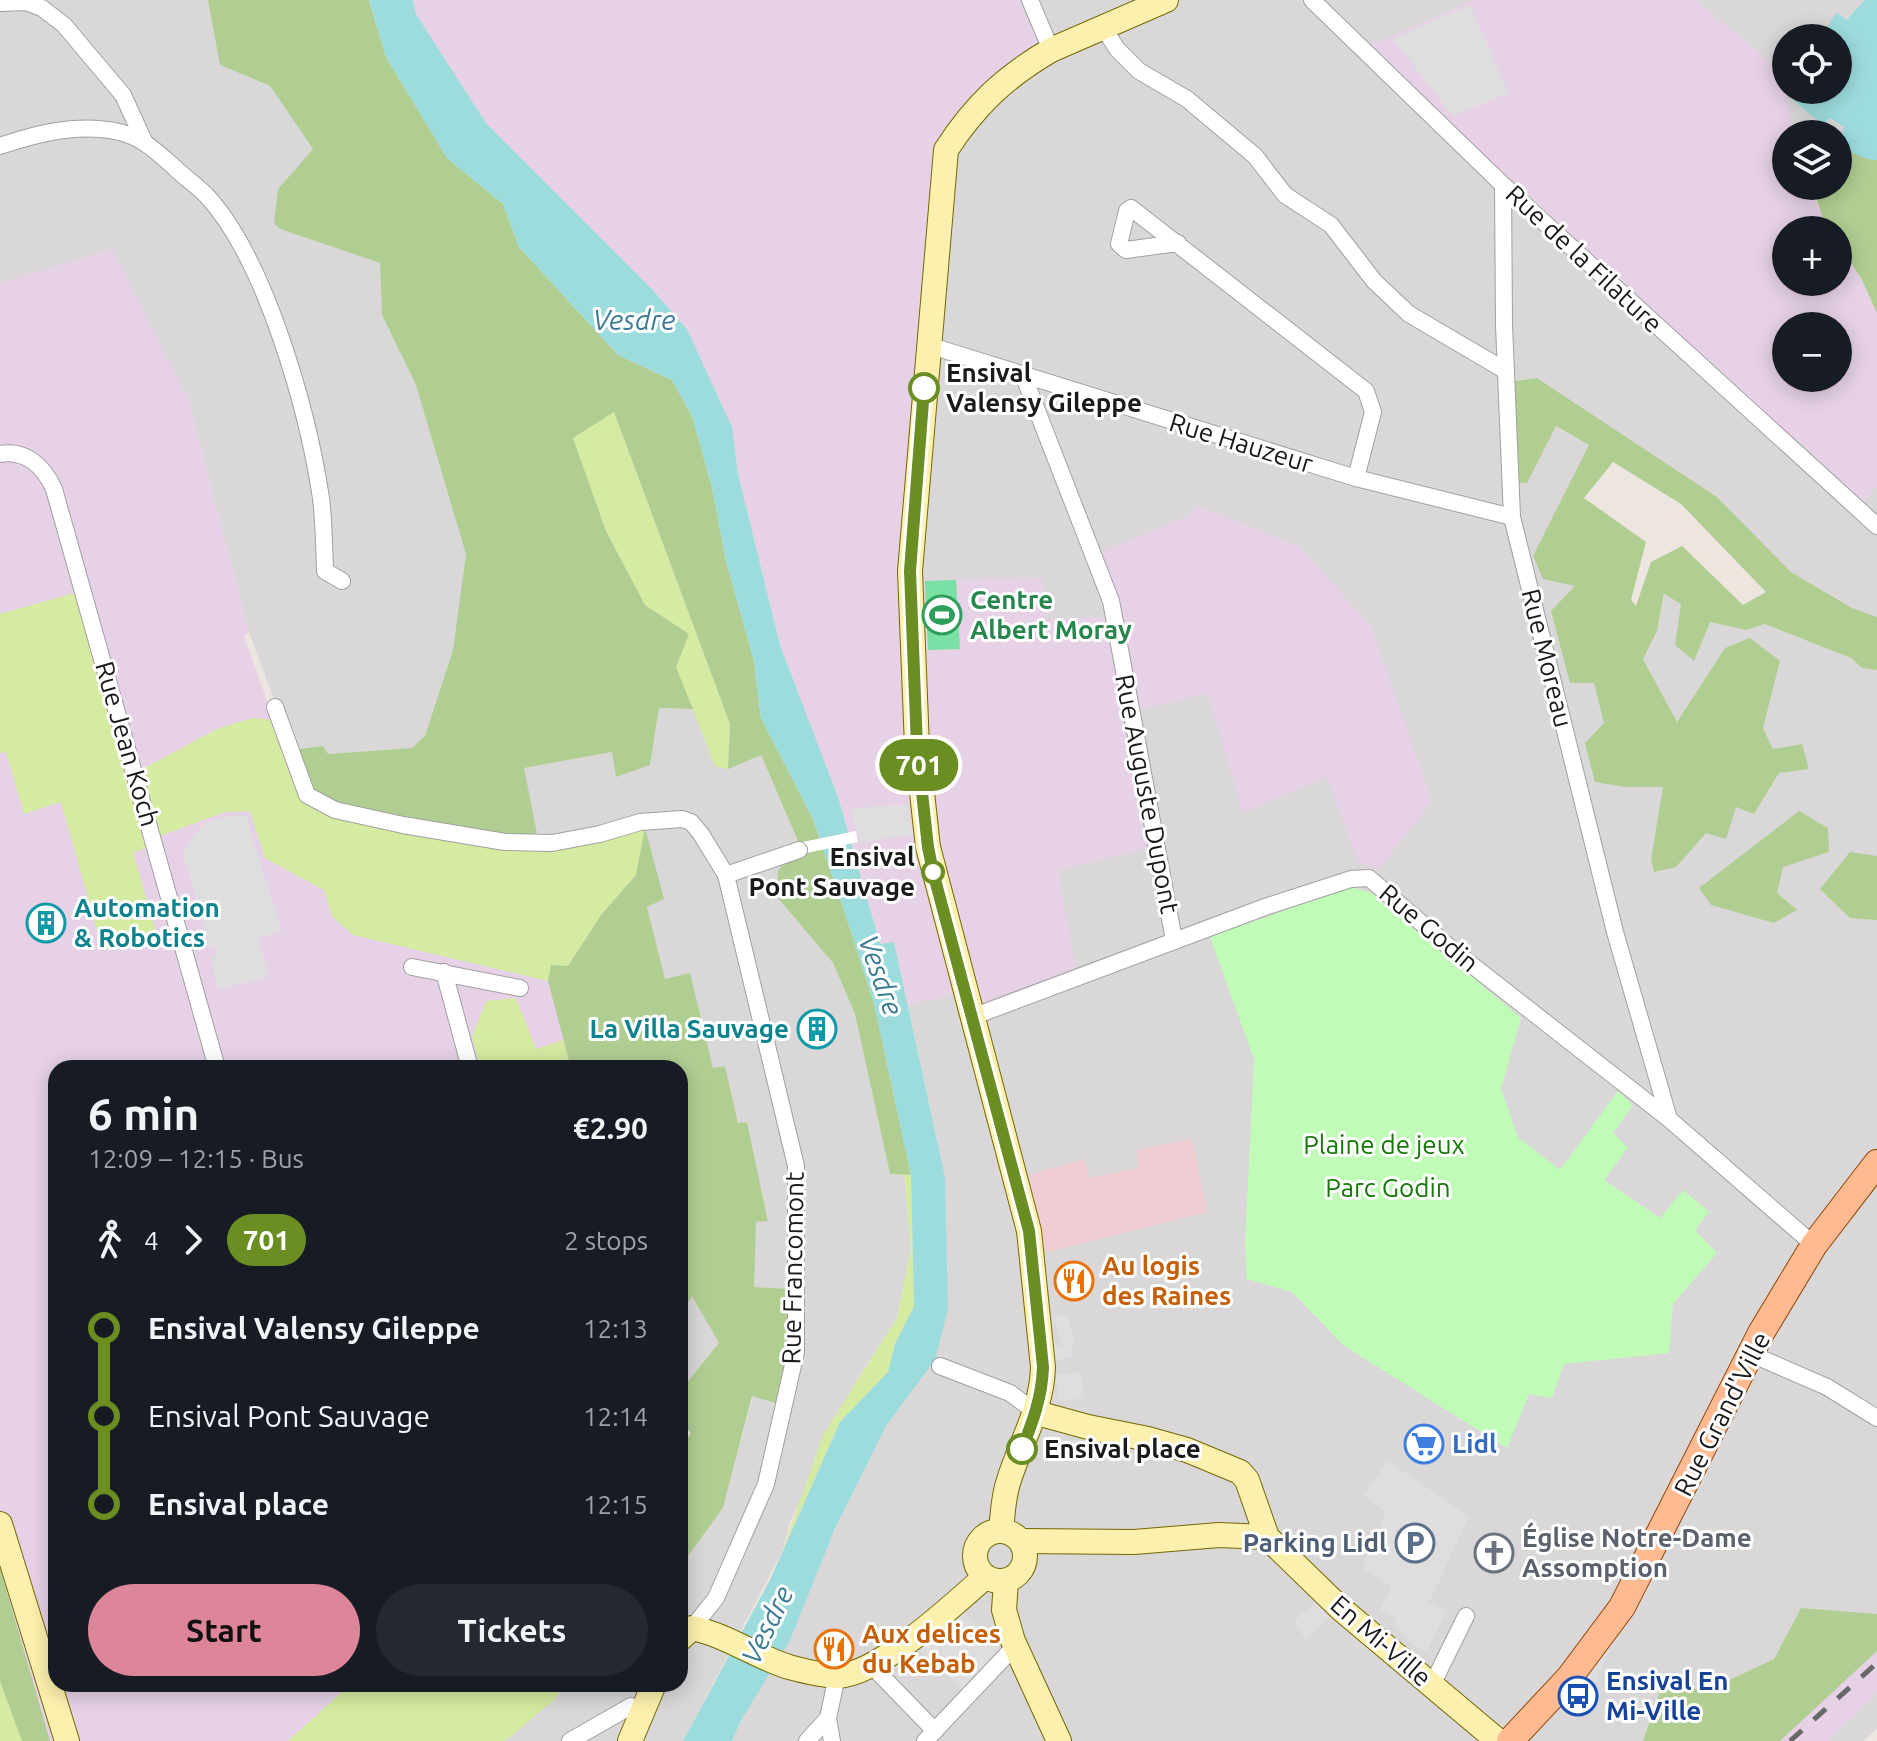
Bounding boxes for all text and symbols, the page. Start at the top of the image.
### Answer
map controls [1772,24,1852,392]
button: locate [1772,24,1852,104]
button: layers [1772,120,1852,200]
street label: Rue de la Filature [1500,179,1668,338]
button: + [1772,216,1852,296]
water label: Vesdre [593,304,675,335]
button: − [1772,312,1852,392]
place label: Ensival Valensy Gileppe [946,358,1142,417]
marker: Ensival Valensy Gileppe [909,373,939,403]
street label: Rue Hauzeur [1166,407,1317,478]
place label: Centre Albert Moray [970,585,1132,644]
street label: Rue Moreau [1516,586,1579,730]
sports icon: Centre Albert Moray [921,594,963,636]
street label: Rue Jean Koch [90,658,165,830]
street label: Rue Auguste Dupont [1110,672,1185,916]
line badge: 701 [873,739,965,791]
text: 701 [895,749,943,780]
place label: Ensival Pont Sauvage [749,842,915,901]
marker: Ensival Pont Sauvage [922,861,944,883]
street label: Rue Godin [1374,878,1485,977]
place label: Automation & Robotics [74,893,220,952]
building icon: Automation & Robotics [25,902,67,944]
water label: Vesdre [853,931,910,1019]
building icon: La Villa Sauvage [796,1008,838,1050]
place label: La Villa Sauvage [589,1014,789,1043]
text: 6 min [88,1089,199,1138]
text: €2.90 [573,1111,648,1145]
park label: Plaine de jeux [1303,1130,1465,1159]
text: 12:09 – 12:15 · Bus [88,1144,304,1173]
street label: Rue Francomont [776,1171,809,1365]
park label: Parc Godin [1325,1173,1451,1202]
icon: walk [88,1218,132,1262]
icon: forward [171,1218,215,1262]
text: 701 [243,1224,290,1255]
text: 4 [144,1226,159,1255]
text: 2 stops [564,1226,648,1255]
place label: Au logis des Raines [1102,1251,1231,1310]
restaurant icon: Au logis des Raines [1053,1260,1095,1302]
text: Ensival Valensy Gileppe [148,1311,480,1345]
text: 12:13 [583,1314,648,1343]
street label: Rue Grand'Ville [1668,1327,1775,1501]
text: Ensival Pont Sauvage [148,1399,430,1433]
text: 12:14 [583,1402,648,1431]
supermarket icon: Lidl [1403,1423,1445,1465]
place label: Lidl [1452,1429,1497,1458]
marker: Ensival place [1007,1434,1037,1464]
place label: Ensival place [1044,1434,1201,1463]
text: Ensival place [148,1487,329,1521]
text: 12:15 [583,1490,648,1519]
parking icon: Parking Lidl [1394,1522,1436,1564]
place label: Église Notre-Dame Assomption [1522,1522,1752,1582]
place label: Parking Lidl [1243,1528,1387,1557]
church icon: Église Notre-Dame Assomption [1473,1532,1515,1574]
water label: Vesdre [735,1581,799,1669]
button: Start [88,1584,360,1676]
button: Tickets [376,1584,648,1676]
street label: En Mi-Ville [1325,1589,1437,1692]
place label: Aux delices du Kebab [862,1619,1001,1678]
restaurant icon: Aux delices du Kebab [813,1628,855,1670]
place label: Ensival En Mi-Ville [1606,1666,1728,1725]
bus stop icon: Ensival En Mi-Ville [1557,1675,1599,1717]

